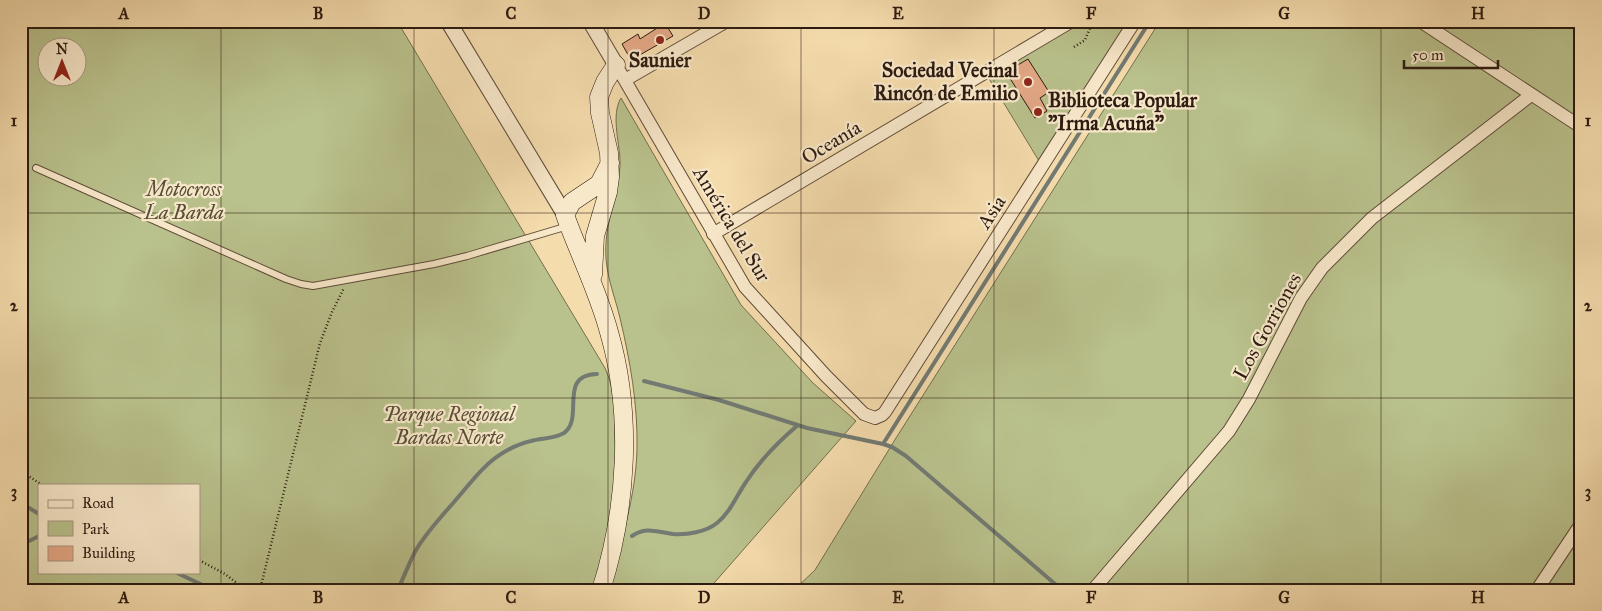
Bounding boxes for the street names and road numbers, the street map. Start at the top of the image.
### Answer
street label: Oceanía [797,115,866,169]
street label: América del Sur [688,161,776,286]
street label: Asia [971,190,1011,234]
street label: Los Gorriones [1228,268,1306,384]

